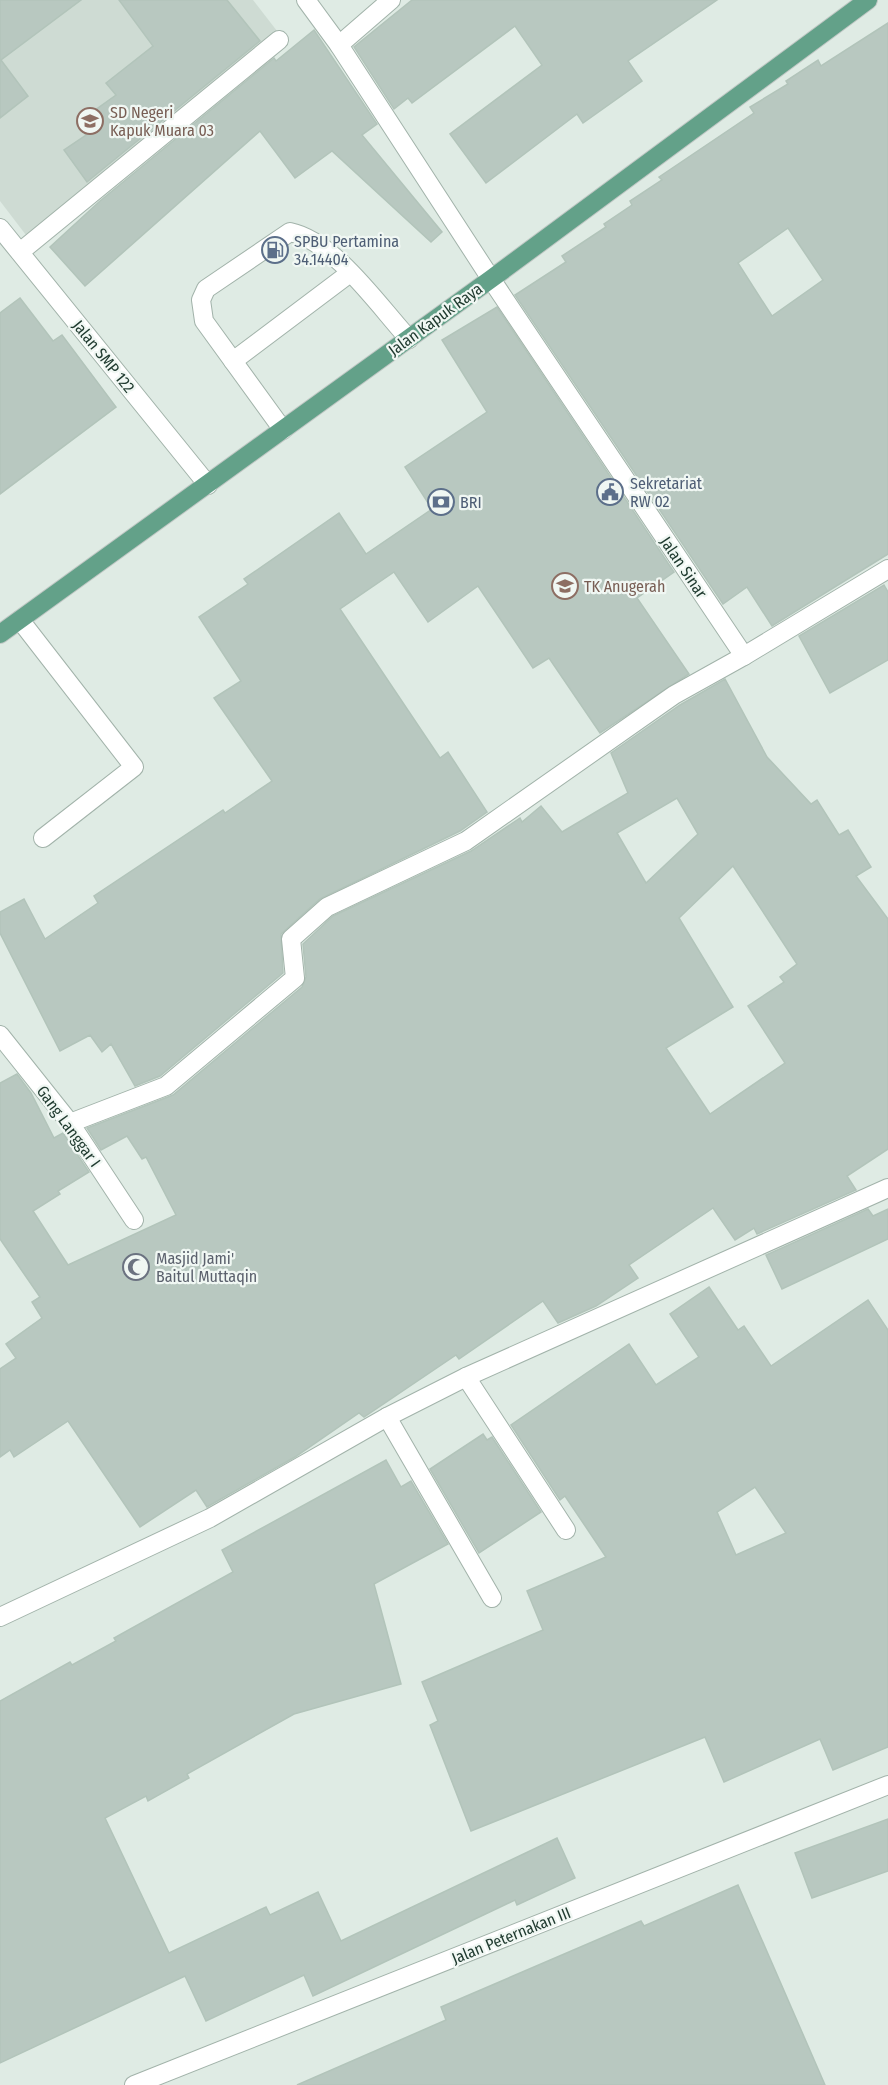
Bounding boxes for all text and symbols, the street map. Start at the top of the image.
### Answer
place label: SD Negeri Kapuk Muara 03 [110,103,214,140]
school or university icon: SD Negeri Kapuk Muara 03 [75,106,105,136]
place label: SPBU Pertamina 34.14404 [294,232,399,269]
fuel station icon: SPBU Pertamina 34.14404 [260,235,290,265]
street label: Jalan Kapuk Raya [385,279,486,360]
street label: Jalan SMP 122 [69,316,139,396]
place label: Sekretariat RW 02 [630,474,703,511]
public building icon: Sekretariat RW 02 [595,477,625,507]
bank icon: BRI [426,487,456,517]
place label: BRI [460,493,482,512]
street label: Jalan Sinar [656,533,711,602]
school or university icon: TK Anugerah [550,571,580,601]
place label: TK Anugerah [584,577,665,596]
street label: Gang Langgar I [33,1082,105,1171]
place label: Masjid Jami' Baitul Muttaqin [156,1249,257,1286]
mosque icon: Masjid Jami' Baitul Muttaqin [121,1252,151,1282]
street label: Jalan Peternakan III [449,1903,573,1968]

